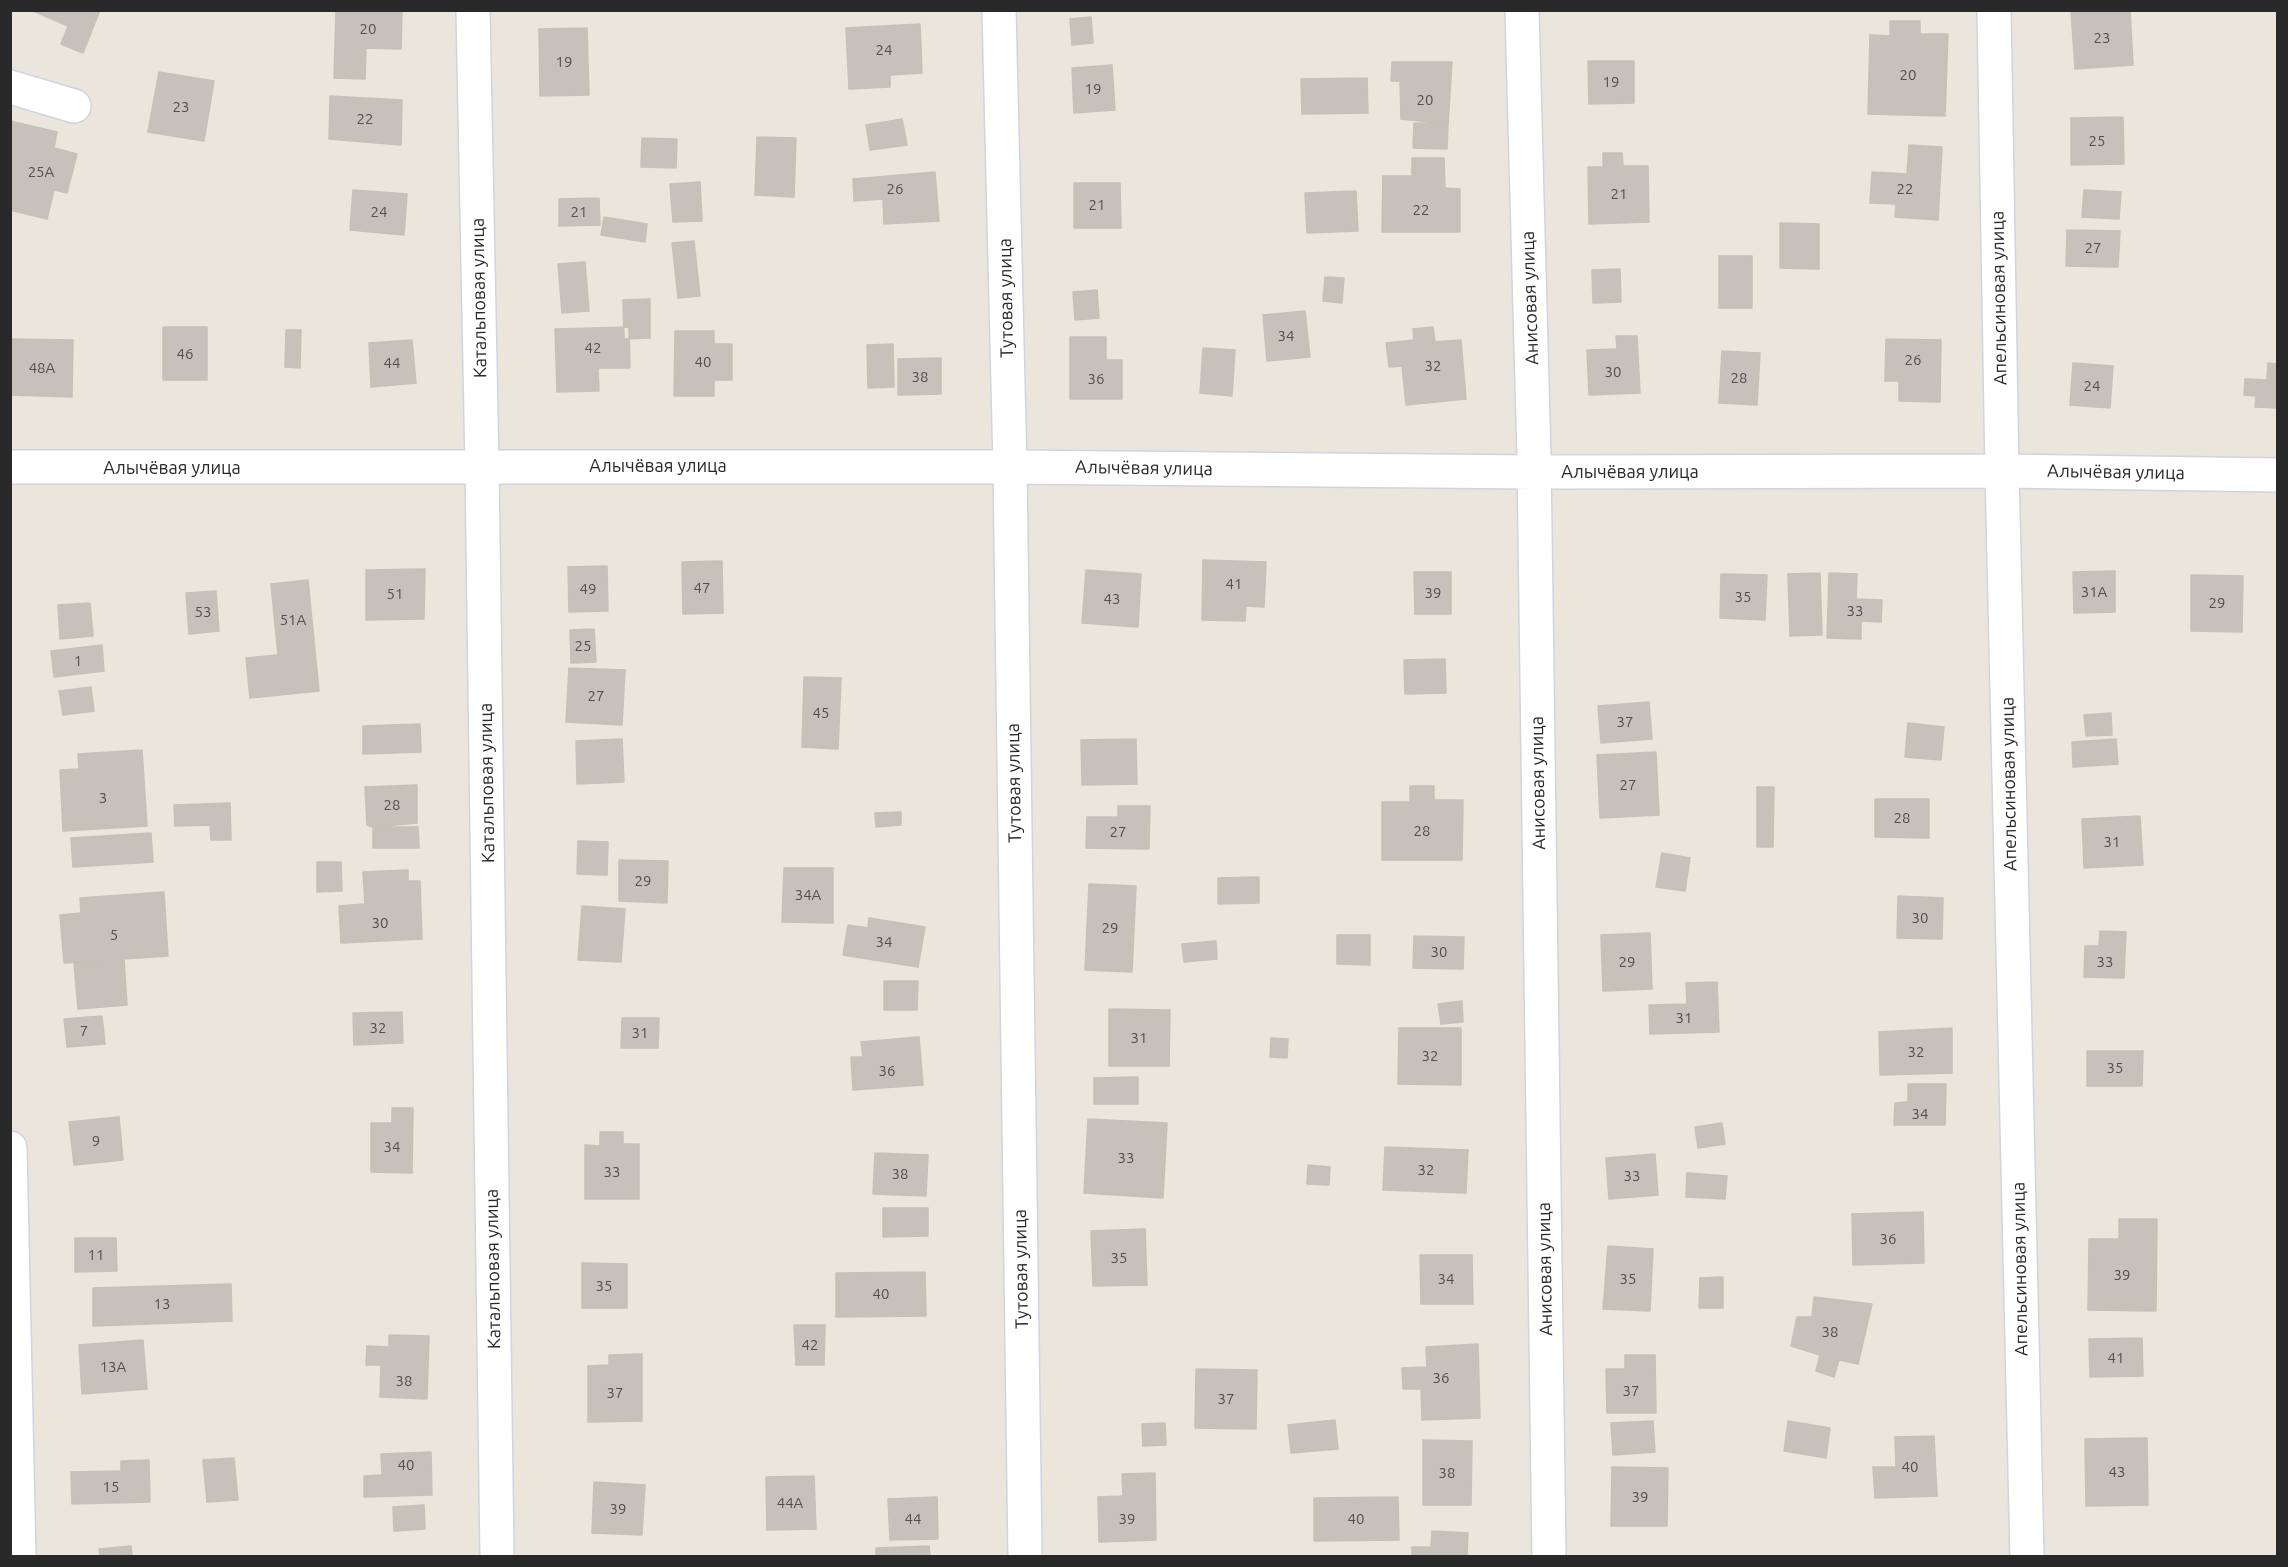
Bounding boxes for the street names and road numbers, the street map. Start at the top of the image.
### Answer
street label: Апельсиновая улица [1987,211,2011,385]
street label: Катальповая улица [467,218,491,378]
street label: Анисовая улица [1517,231,1543,365]
street label: Тутовая улица [994,238,1018,358]
street label: Алычёвая улица [589,455,727,477]
street label: Алычёвая улица [1075,456,1213,480]
street label: Алычёвая улица [103,457,241,479]
street label: Алычёвая улица [2047,460,2185,484]
street label: Алычёвая улица [1561,461,1699,483]
street label: Апельсиновая улица [1997,697,2021,871]
street label: Катальповая улица [475,703,499,863]
street label: Анисовая улица [1526,716,1550,850]
street label: Тутовая улица [1002,723,1026,843]
street label: Апельсиновая улица [2008,1182,2032,1356]
street label: Катальповая улица [481,1189,505,1349]
street label: Анисовая улица [1533,1202,1557,1336]
street label: Тутовая улица [1009,1209,1033,1329]

